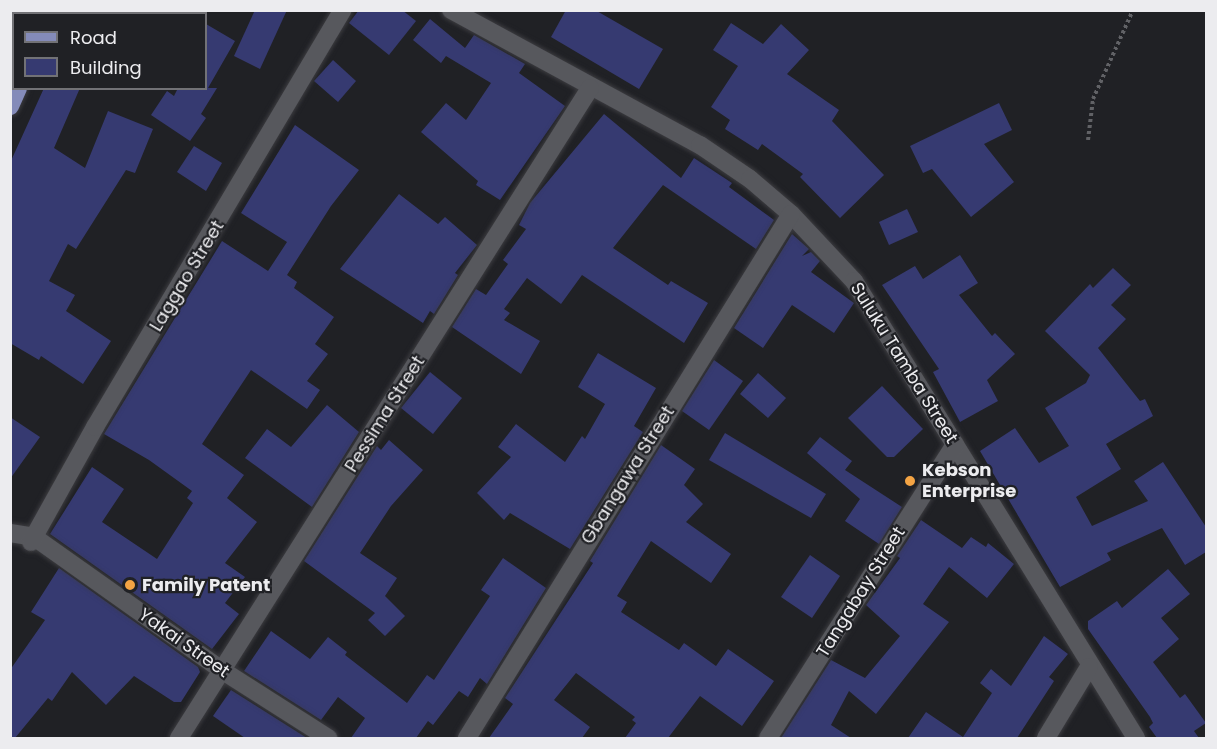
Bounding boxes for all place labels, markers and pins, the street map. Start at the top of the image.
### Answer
place label: Kebson Enterprise [922,460,1016,502]
marker: Kebson Enterprise [903,474,917,488]
place label: Family Patent [142,574,270,596]
marker: Family Patent [123,578,137,592]

